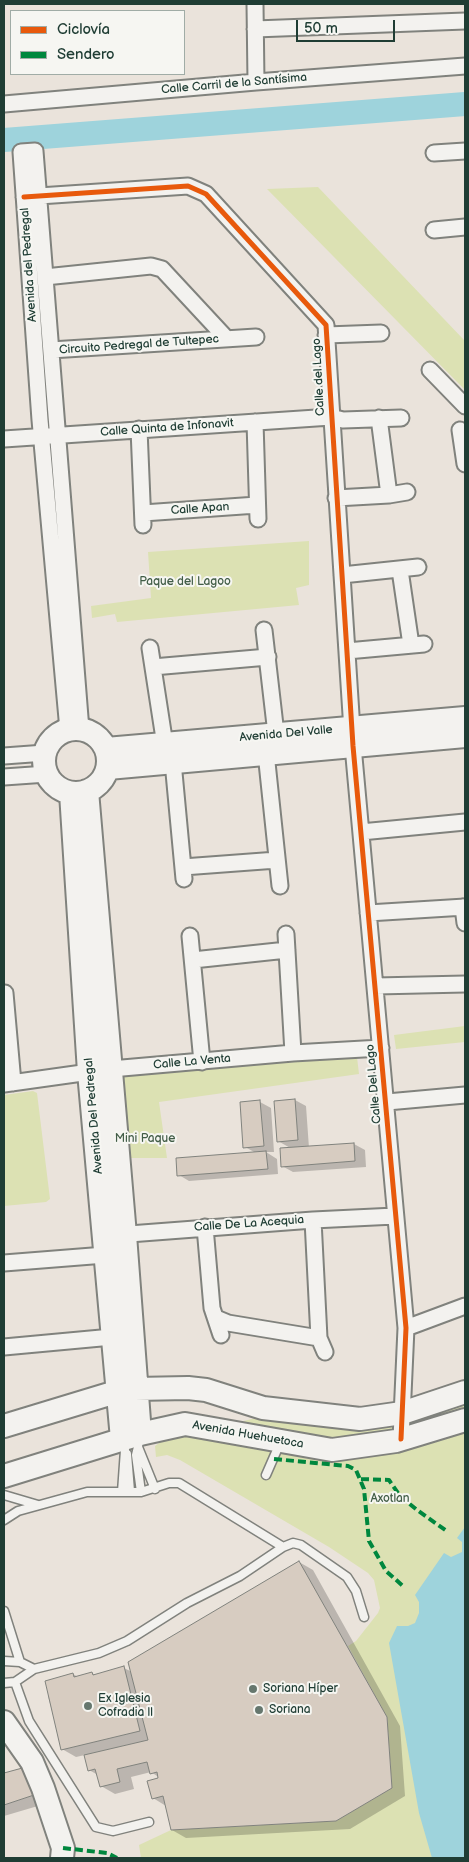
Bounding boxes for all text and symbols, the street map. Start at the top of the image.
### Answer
legend [10,10,185,75]
scale bar [299,10,398,42]
text: 50 m [304,19,338,38]
text: Ciclovía [57,20,110,39]
text: Sendero [57,45,115,64]
street label: Calle Carril de la Santísima [160,70,308,98]
street label: Avenida del Pedregal [18,207,40,323]
street label: Circuito Pedregal de Tultepec [58,332,220,358]
street label: Calle del Lago [310,338,328,416]
street label: Calle Quinta de Infonavit [100,416,234,440]
street label: Calle Apan [170,500,230,518]
park label: Paque del Lagoo [139,575,231,589]
street label: Avenida Del Valle [239,723,333,745]
street label: Calle Del Lago [363,1044,385,1124]
street label: Calle La Venta [153,1051,231,1073]
street label: Avenida Del Pedregal [82,1057,106,1175]
park label: Mini Paque [115,1132,175,1146]
street label: Calle De La Acequia [193,1213,305,1235]
street label: Avenida Huehuetoca [191,1418,305,1452]
park label: Axotlan [370,1492,410,1506]
place label: Soriana Híper [263,1682,338,1696]
marker: Soriana Híper [247,1683,259,1695]
place label: Ex Iglesia Cofradia ll [98,1692,153,1720]
marker: Ex Iglesia Cofradia ll [82,1700,94,1712]
place label: Soriana [269,1703,311,1717]
marker: Soriana [253,1704,265,1716]

